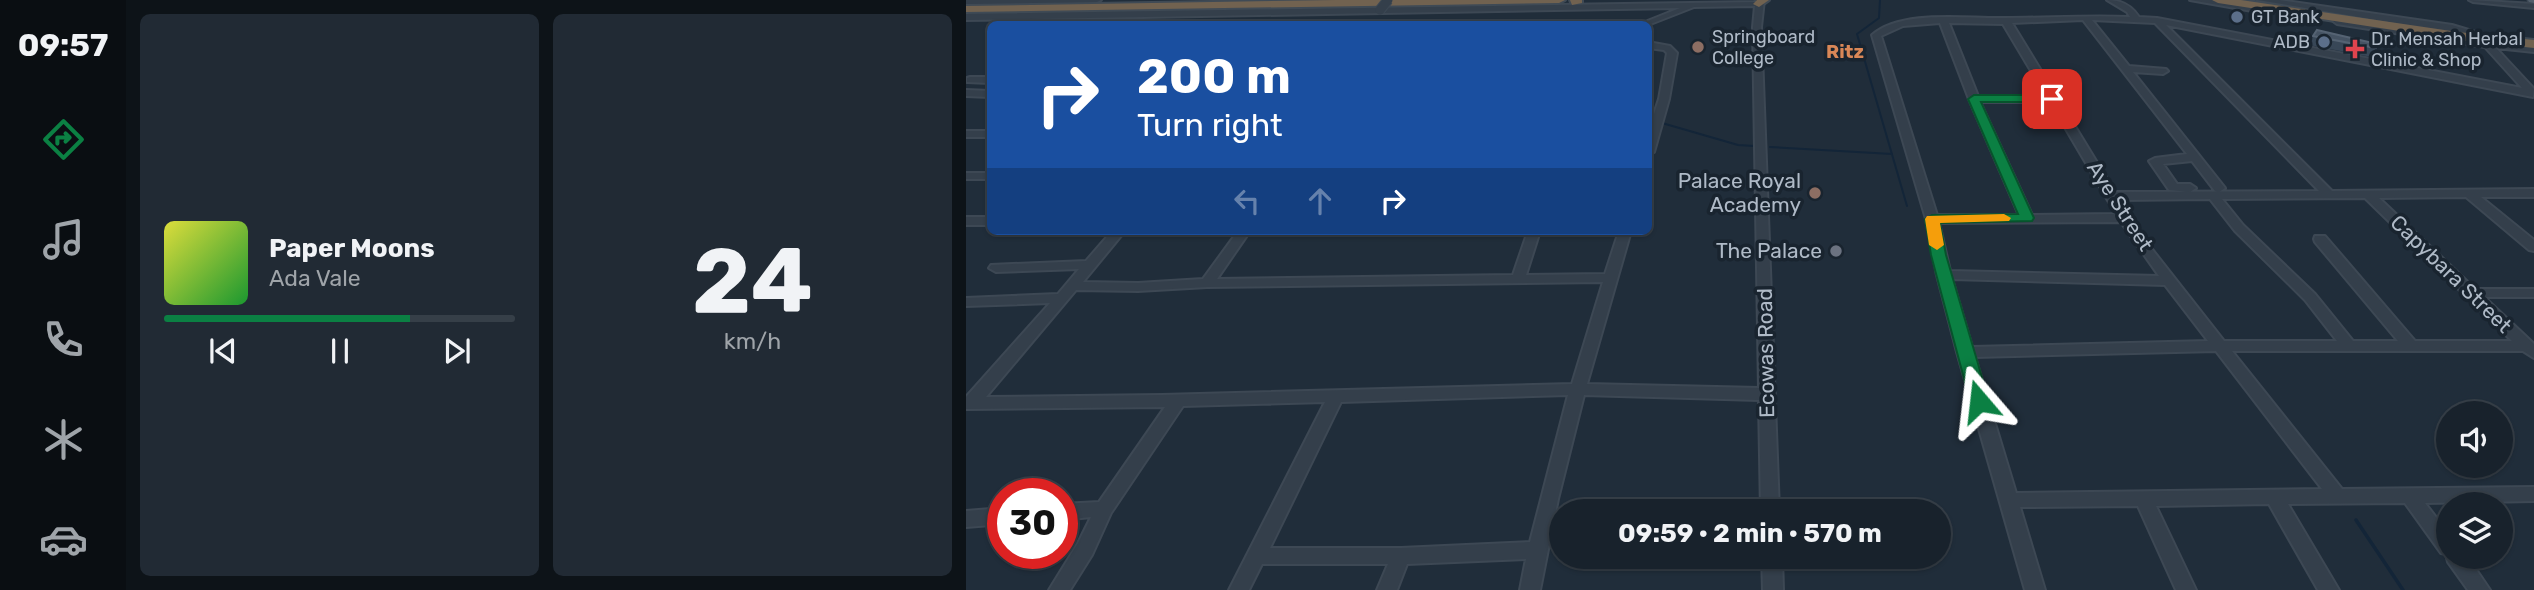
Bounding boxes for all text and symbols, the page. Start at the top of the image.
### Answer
place label: GT Bank [2251,6,2320,28]
marker: GT Bank [2229,9,2245,25]
text: 09:57 [18,26,108,64]
place label: Springboard College [1712,26,1815,69]
place label: Dr. Mensah Herbal Clinic & Shop [2371,28,2523,71]
place label: ADB [2274,31,2310,53]
marker: ADB [2316,34,2332,50]
marker: Springboard College [1690,39,1706,55]
marker: Dr. Mensah Herbal Clinic & Shop [2345,39,2365,59]
district label: Ritz [1826,40,1864,63]
text: 200 m [1137,47,1291,105]
icon: right [1022,49,1113,140]
pin [2022,69,2082,129]
icon: arrive [2033,80,2071,118]
text: Turn right [1137,106,1282,144]
icon: directions [39,115,88,164]
street label: Aye Street [2082,156,2159,255]
place label: Palace Royal Academy [1678,168,1801,217]
icon: left [1228,182,1266,220]
icon: ahead [1301,182,1339,220]
icon: right [1374,182,1412,220]
marker: Palace Royal Academy [1807,185,1823,201]
street label: Capybara Street [2386,210,2517,338]
icon: music [39,215,88,264]
text: 24 [692,227,813,335]
text: Paper Moons [269,233,435,264]
place label: The Palace [1716,238,1822,263]
marker: The Palace [1828,243,1844,259]
text: Ada Vale [269,264,361,292]
street label: Ecowas Road [1752,288,1779,418]
icon: phone [39,315,88,364]
text: km/h [724,327,781,355]
icon: previous [204,332,242,370]
icon: pause [321,332,359,370]
icon: next [438,332,476,370]
position arrow [1942,364,2016,438]
map controls [2436,401,2513,569]
button: sound [2436,401,2513,478]
icon: climate [39,415,88,464]
speed limit sign: 30 [987,478,1078,569]
button: layers [2436,492,2513,569]
icon: car [39,515,88,564]
text: 09:59 · 2 min · 570 m [1618,518,1882,549]

